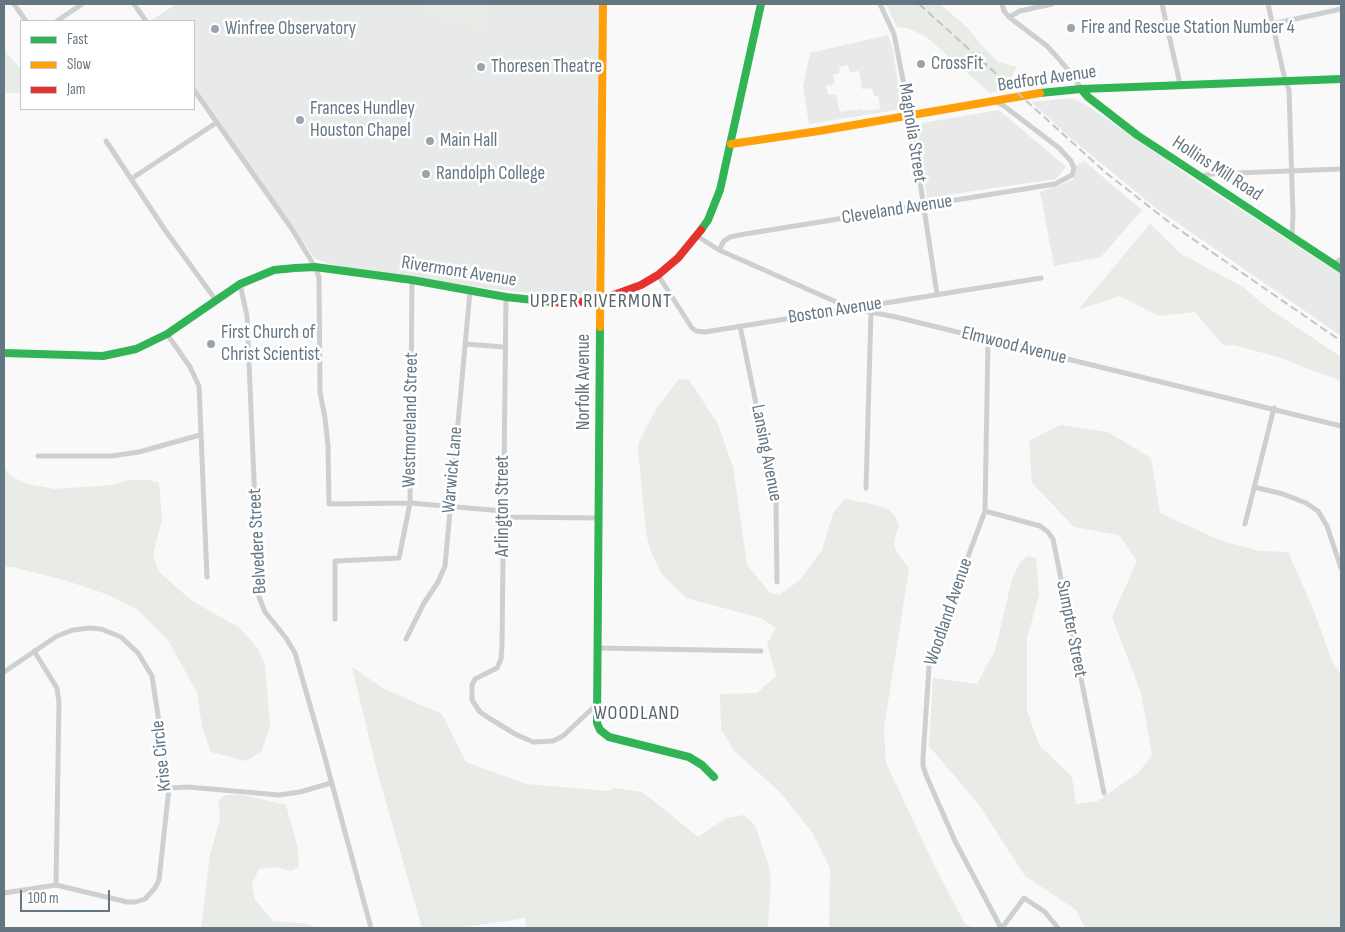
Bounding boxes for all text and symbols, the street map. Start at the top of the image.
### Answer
place label: Fire and Rescue Station Number 4 [1081,17,1295,39]
place label: Winfree Observatory [225,18,356,40]
legend [20,20,195,110]
marker: Fire and Rescue Station Number 4 [1065,22,1077,34]
marker: Winfree Observatory [209,23,221,35]
text: Fast [67,30,88,49]
place label: CrossFit [931,53,983,75]
text: Slow [67,55,91,74]
place label: Thoresen Theatre [491,56,602,78]
marker: CrossFit [915,58,927,70]
marker: Thoresen Theatre [475,61,487,73]
street label: Bedford Avenue [996,61,1098,97]
text: Jam [67,80,85,99]
street label: Magnolia Street [893,82,931,184]
place label: Frances Hundley Houston Chapel [310,98,415,142]
marker: Frances Hundley Houston Chapel [294,114,306,126]
place label: Main Hall [440,130,497,152]
street label: Hollins Mill Road [1168,131,1266,207]
marker: Main Hall [424,135,436,147]
place label: Randolph College [436,163,545,185]
marker: Randolph College [420,168,432,180]
street label: Cleveland Avenue [840,190,954,230]
street label: Rivermont Avenue [400,252,518,292]
district label: UPPER RIVERMONT [528,290,674,314]
street label: Boston Avenue [787,292,883,330]
place label: First Church of Christ Scientist [221,322,320,366]
street label: Elmwood Avenue [959,322,1069,370]
street label: Norfolk Avenue [573,334,595,430]
marker: First Church of Christ Scientist [205,338,217,350]
street label: Westmoreland Street [398,352,424,488]
street label: Lansing Avenue [745,403,787,503]
street label: Warwick Lane [438,426,468,514]
street label: Arlington Street [492,455,514,557]
street label: Belvedere Street [244,488,272,594]
street label: Woodland Avenue [920,555,978,669]
street label: Sumpter Street [1050,579,1092,679]
district label: WOODLAND [593,702,681,726]
street label: Krise Circle [147,719,177,793]
scale bar [22,880,112,912]
text: 100 m [28,889,59,908]

